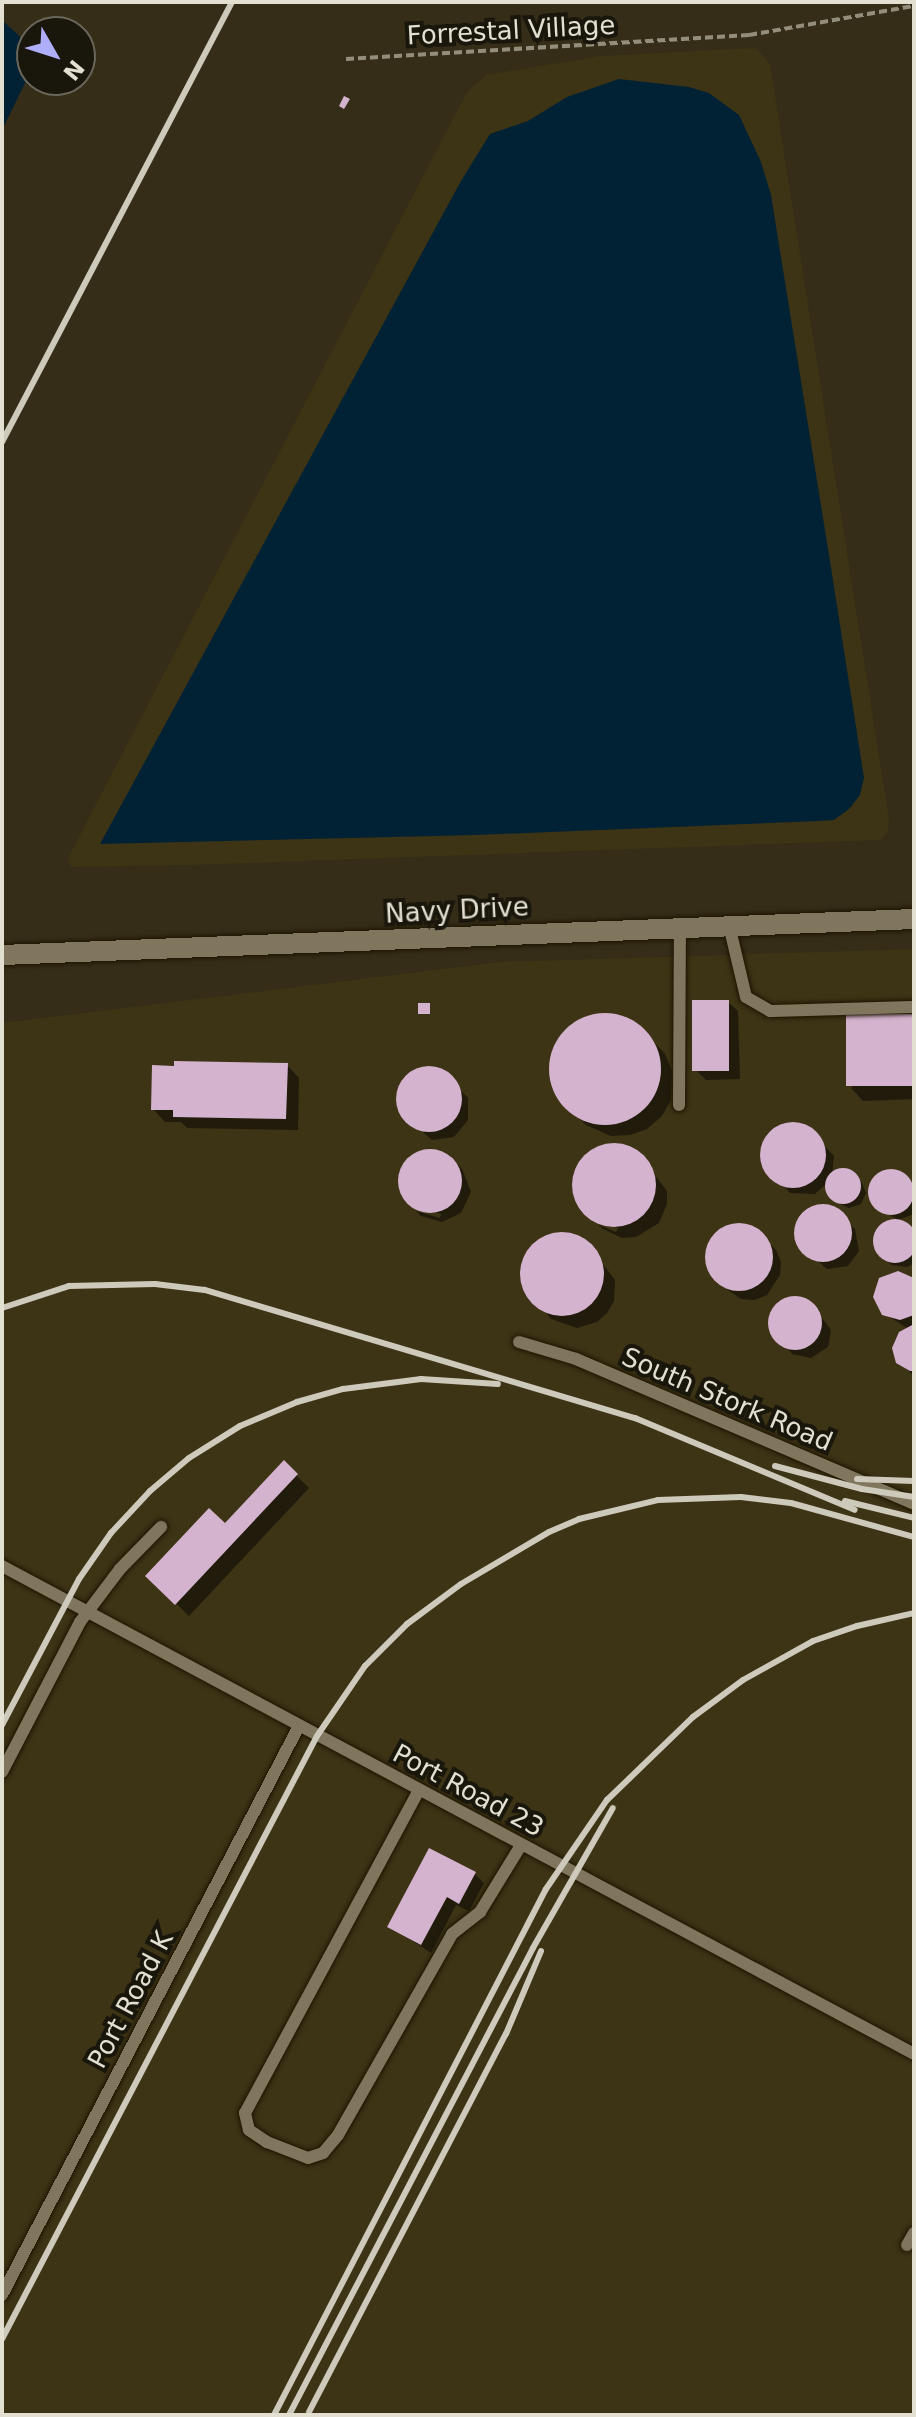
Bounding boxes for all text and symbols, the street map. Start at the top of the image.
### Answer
street label: Forrestal Village [406,10,616,52]
north arrow [16,16,96,96]
text: N [58,55,89,85]
street label: Navy Drive [384,892,530,930]
street label: South Stork Road [617,1342,837,1458]
street label: Port Road 23 [387,1738,549,1844]
street label: Port Road K [82,1926,180,2074]

